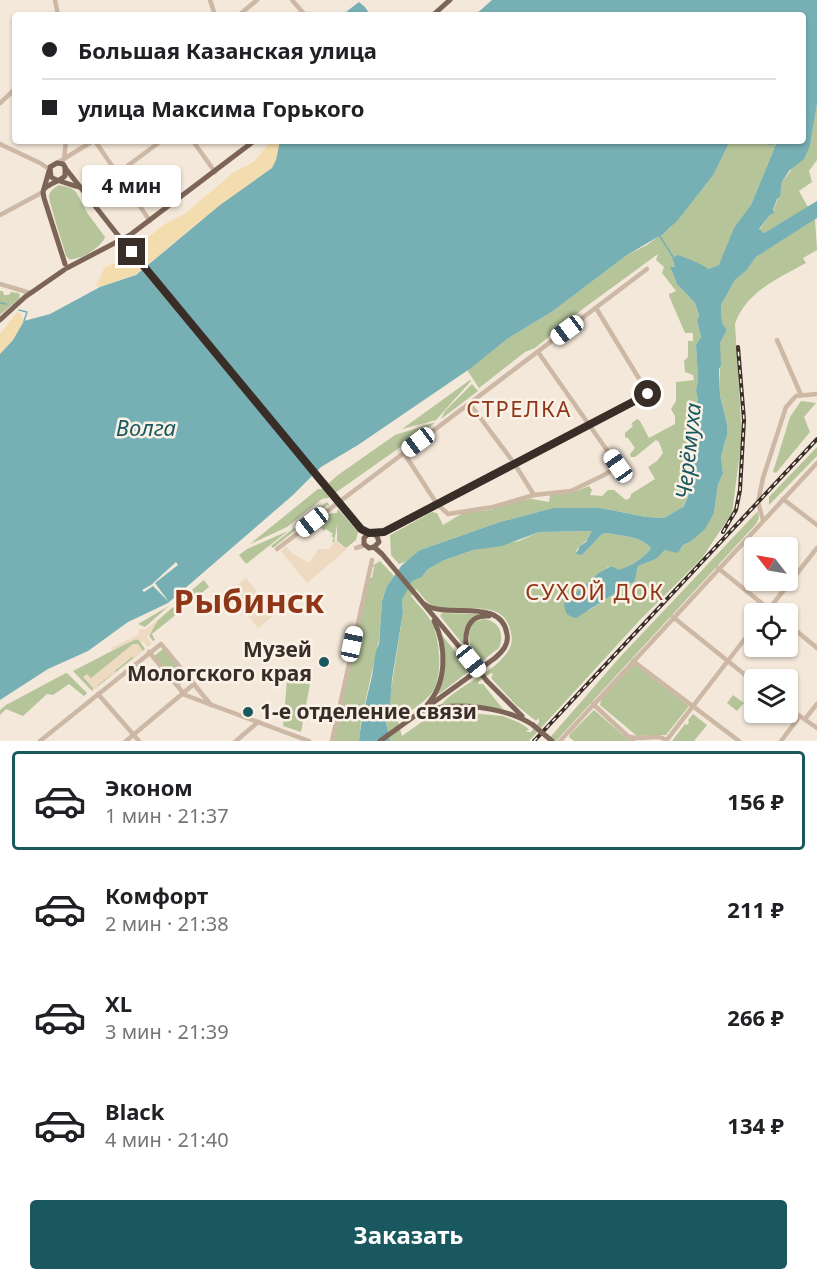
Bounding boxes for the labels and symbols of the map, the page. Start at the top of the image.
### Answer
callout: 4 мин [82,165,182,207]
route end [118,238,145,265]
car [547,312,587,348]
route start [634,380,661,407]
district label: СТРЕЛКА [466,393,572,423]
water label: Черёмуха [667,401,707,501]
water label: Волга [116,412,176,442]
car [398,424,438,460]
car [600,446,636,486]
car [292,504,332,540]
north arrow [744,537,798,591]
district label: СУХОЙ ДОК [525,576,665,606]
district label: Рыбинск [174,578,325,623]
car [339,625,365,663]
place label: Музей Мологского края [127,635,312,687]
car [453,641,489,681]
marker: Музей Мологского края [317,655,331,669]
place label: 1-е отделение связи [260,697,477,725]
marker: 1-е отделение связи [241,705,255,719]

